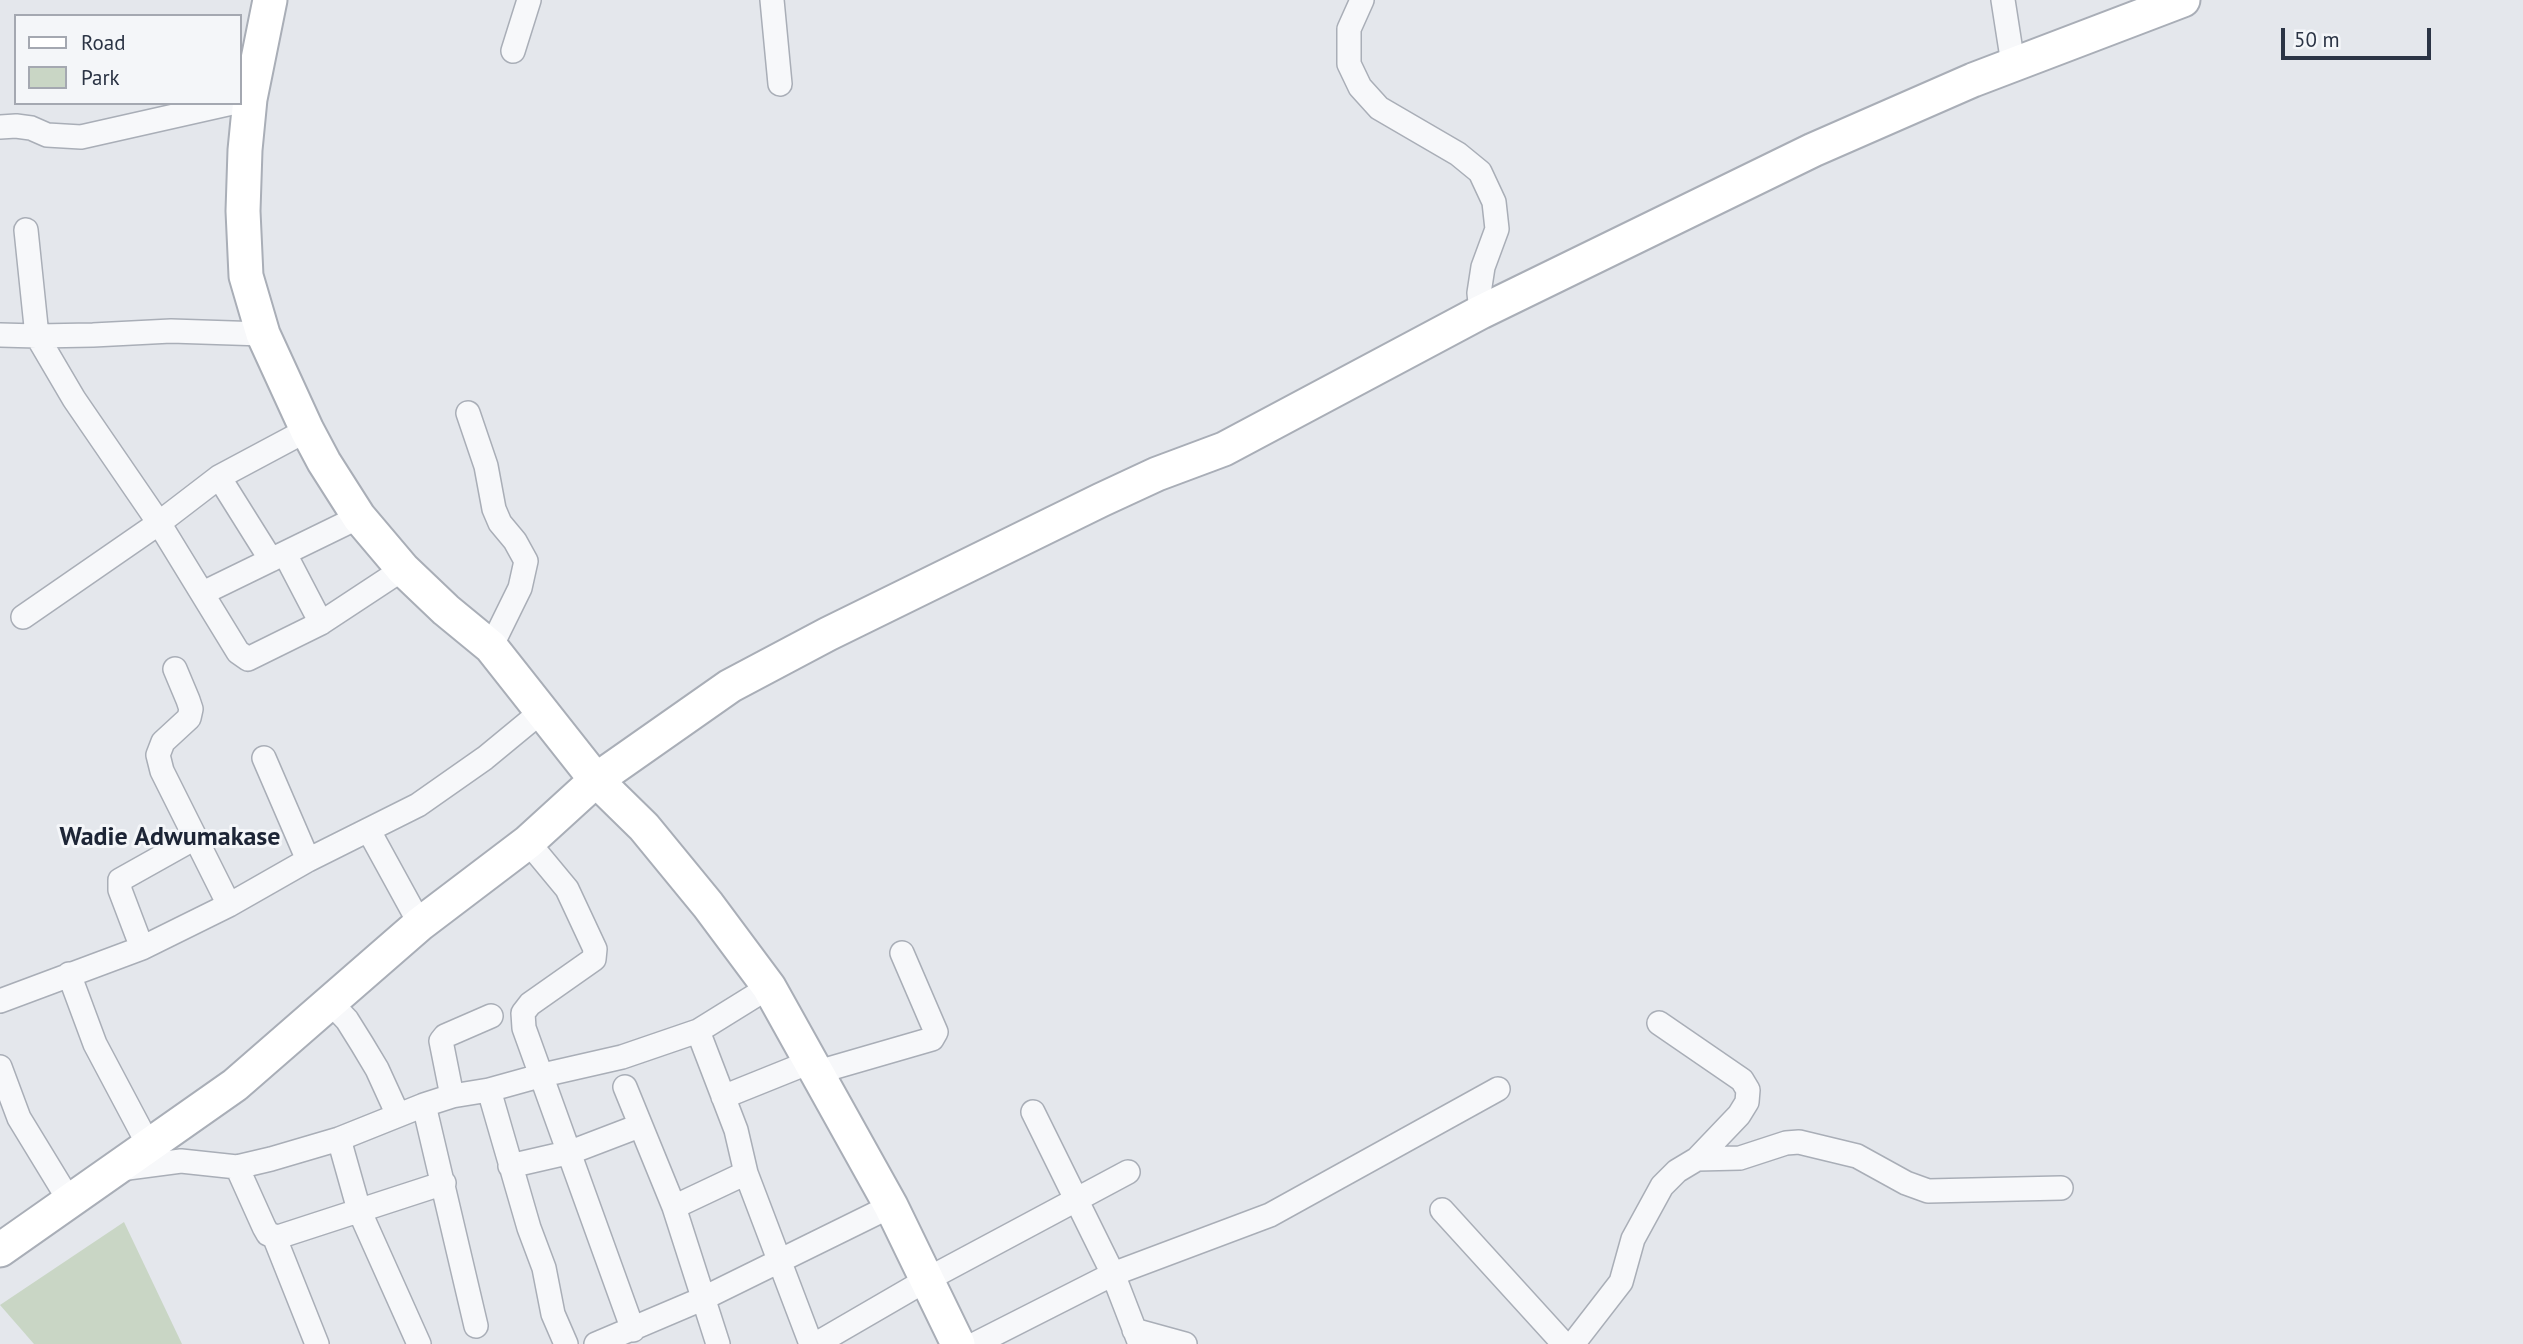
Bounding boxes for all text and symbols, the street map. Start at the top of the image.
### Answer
legend [14,14,242,105]
scale bar [2285,14,2436,58]
text: 50 m [2294,26,2340,53]
text: Road [81,29,125,56]
text: Park [81,64,120,91]
district label: Wadie Adwumakase [60,822,280,854]

